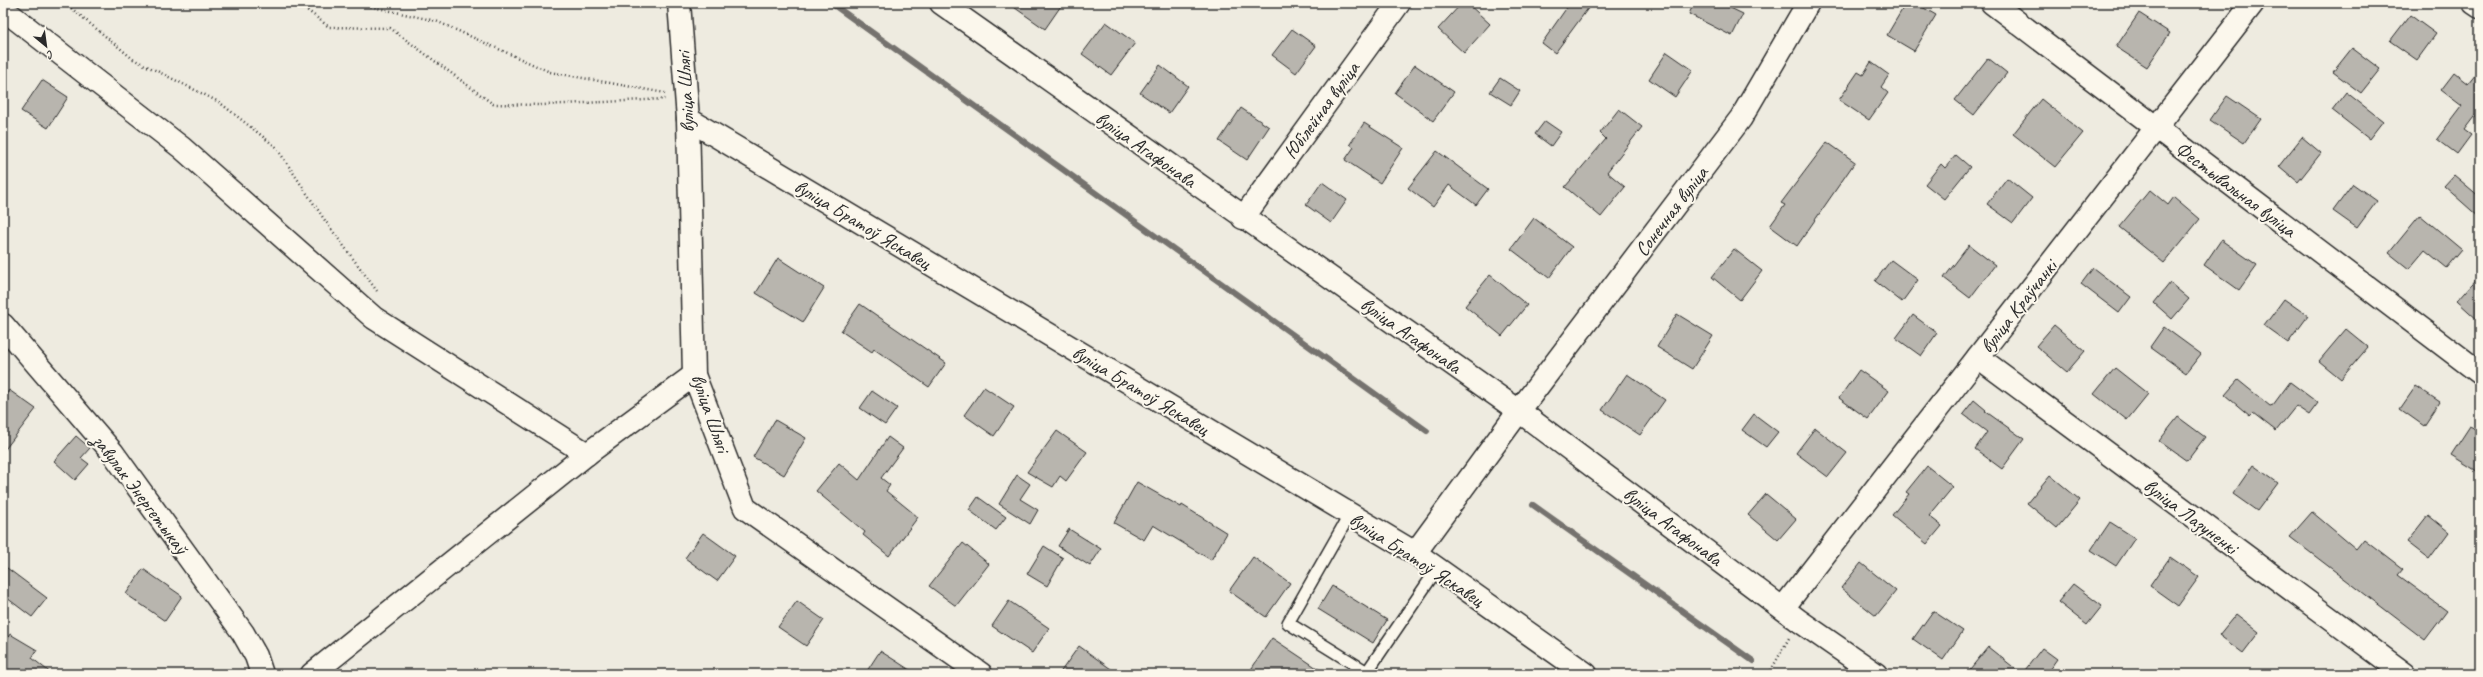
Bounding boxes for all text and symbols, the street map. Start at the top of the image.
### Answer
north arrow [26,26,66,66]
text: С [44,47,57,63]
street label: вуліца Шлягі [671,48,700,133]
street label: Юбілейная вуліца [1278,56,1366,164]
street label: вуліца Агафонава [1090,106,1203,194]
street label: Фестывальная вуліца [2170,136,2302,244]
street label: Сонечная вуліца [1629,160,1714,261]
street label: вуліца Братоў Яскавец [790,174,937,276]
street label: вуліца Краўчанкі [1974,253,2064,358]
street label: вуліца Агафонава [1355,292,1468,380]
street label: вуліца Братоў Яскавец [1068,340,1215,442]
street label: вуліца Шлягі [685,371,736,458]
street label: завулак Энергетыкаў [85,427,195,561]
street label: вуліца Лазуненкі [2139,473,2245,561]
street label: вуліца Агафонава [1618,481,1729,573]
street label: вуліца Братоў Яскавец [1345,507,1490,613]

